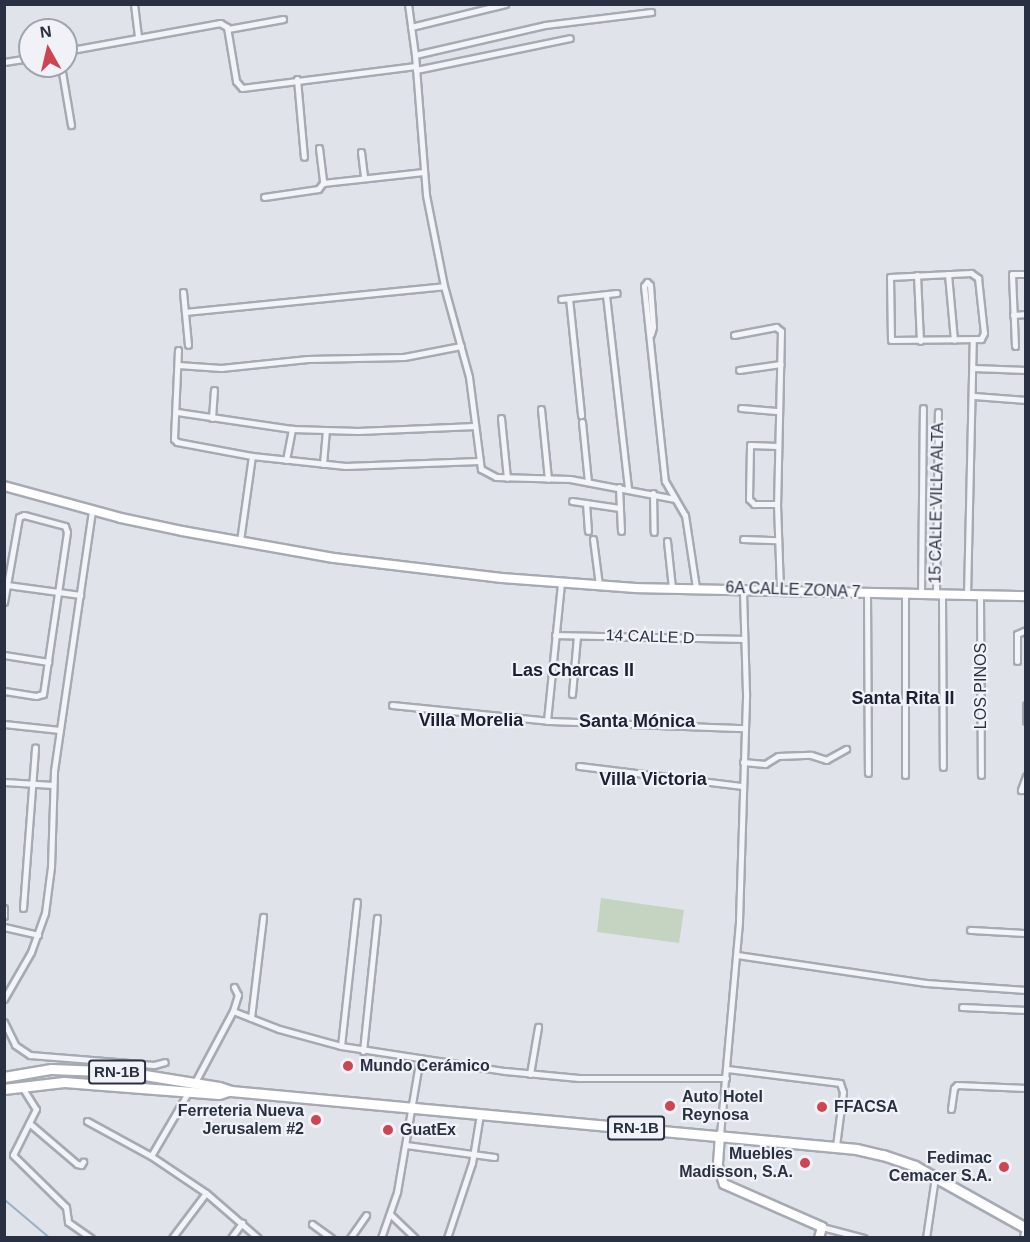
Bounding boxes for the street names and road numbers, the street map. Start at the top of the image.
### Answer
street label: 15 CALLE VILLA ALTA [926,421,948,585]
street label: 6A CALLE ZONA 7 [724,578,862,602]
street label: 14 CALLE D [605,626,695,648]
street label: LOS PINOS [971,643,991,729]
road number: RN-1B [87,1060,147,1084]
road number: RN-1B [606,1116,666,1140]

